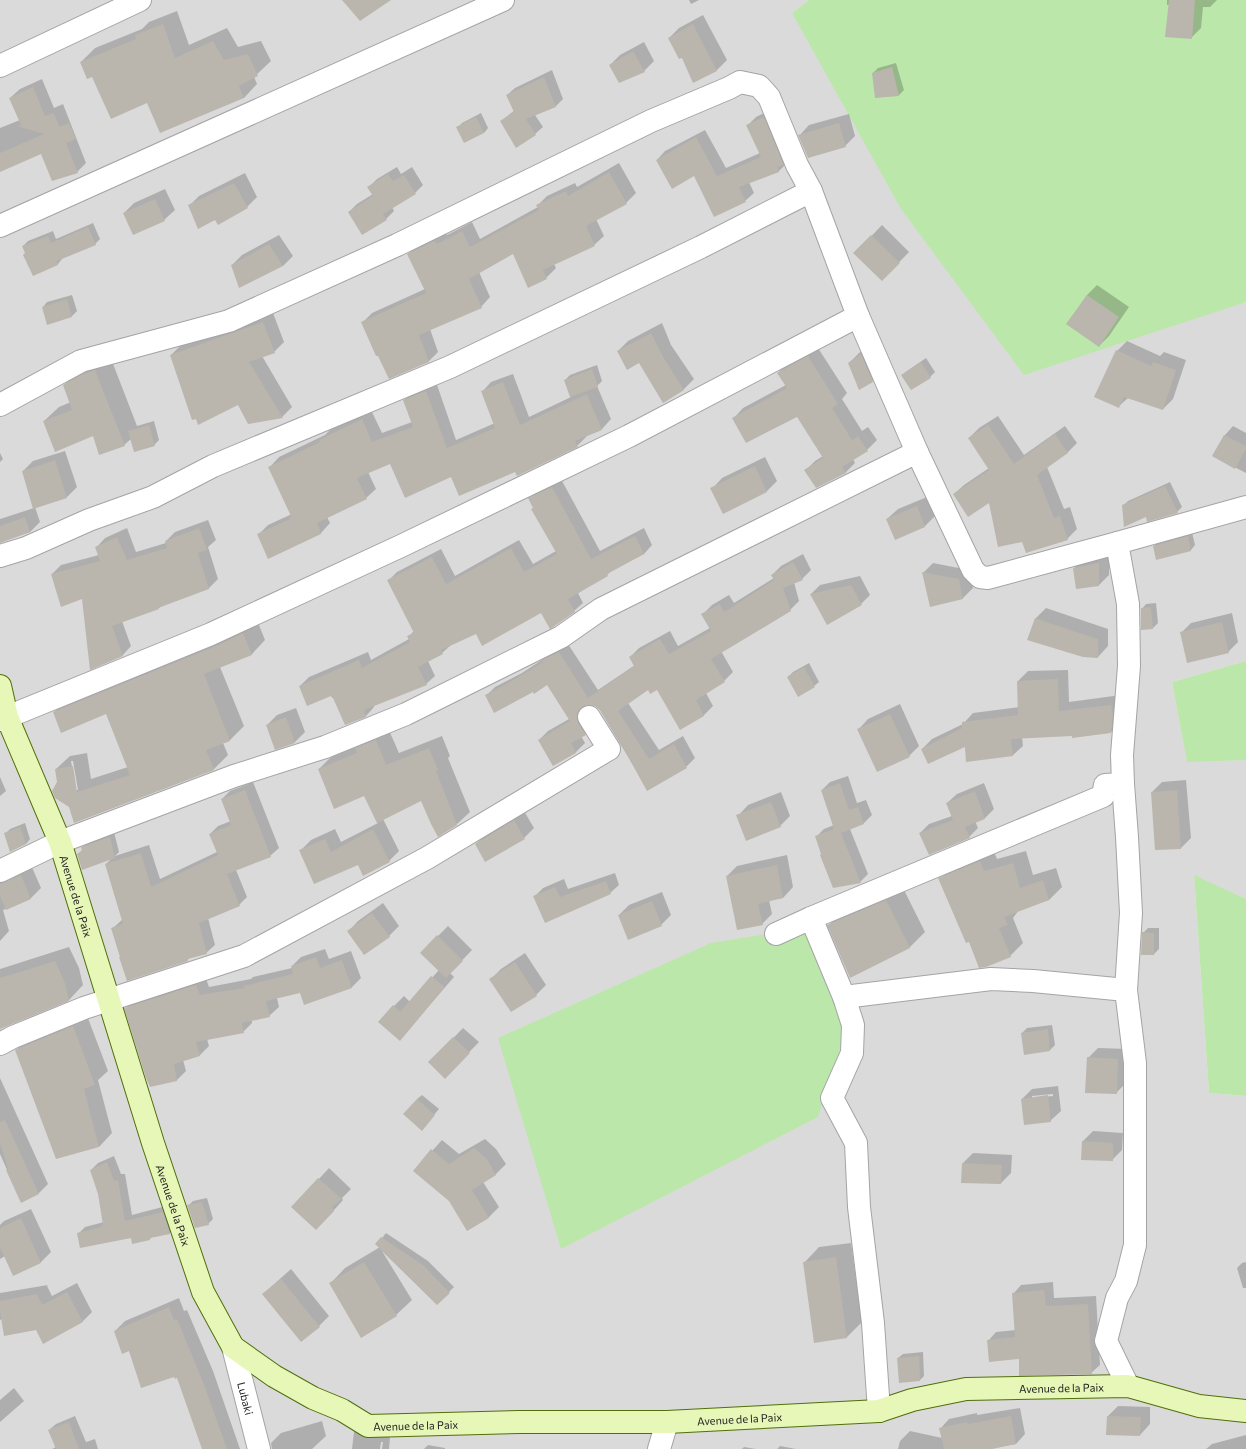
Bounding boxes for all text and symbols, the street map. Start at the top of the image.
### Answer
street label: Avenue de la Paix [58,853,95,939]
street label: Avenue de la Paix [154,1163,194,1248]
street label: Lubaki [236,1380,257,1416]
street label: Avenue de la Paix [1019,1380,1104,1395]
street label: Avenue de la Paix [697,1410,783,1427]
street label: Avenue de la Paix [373,1417,459,1432]

